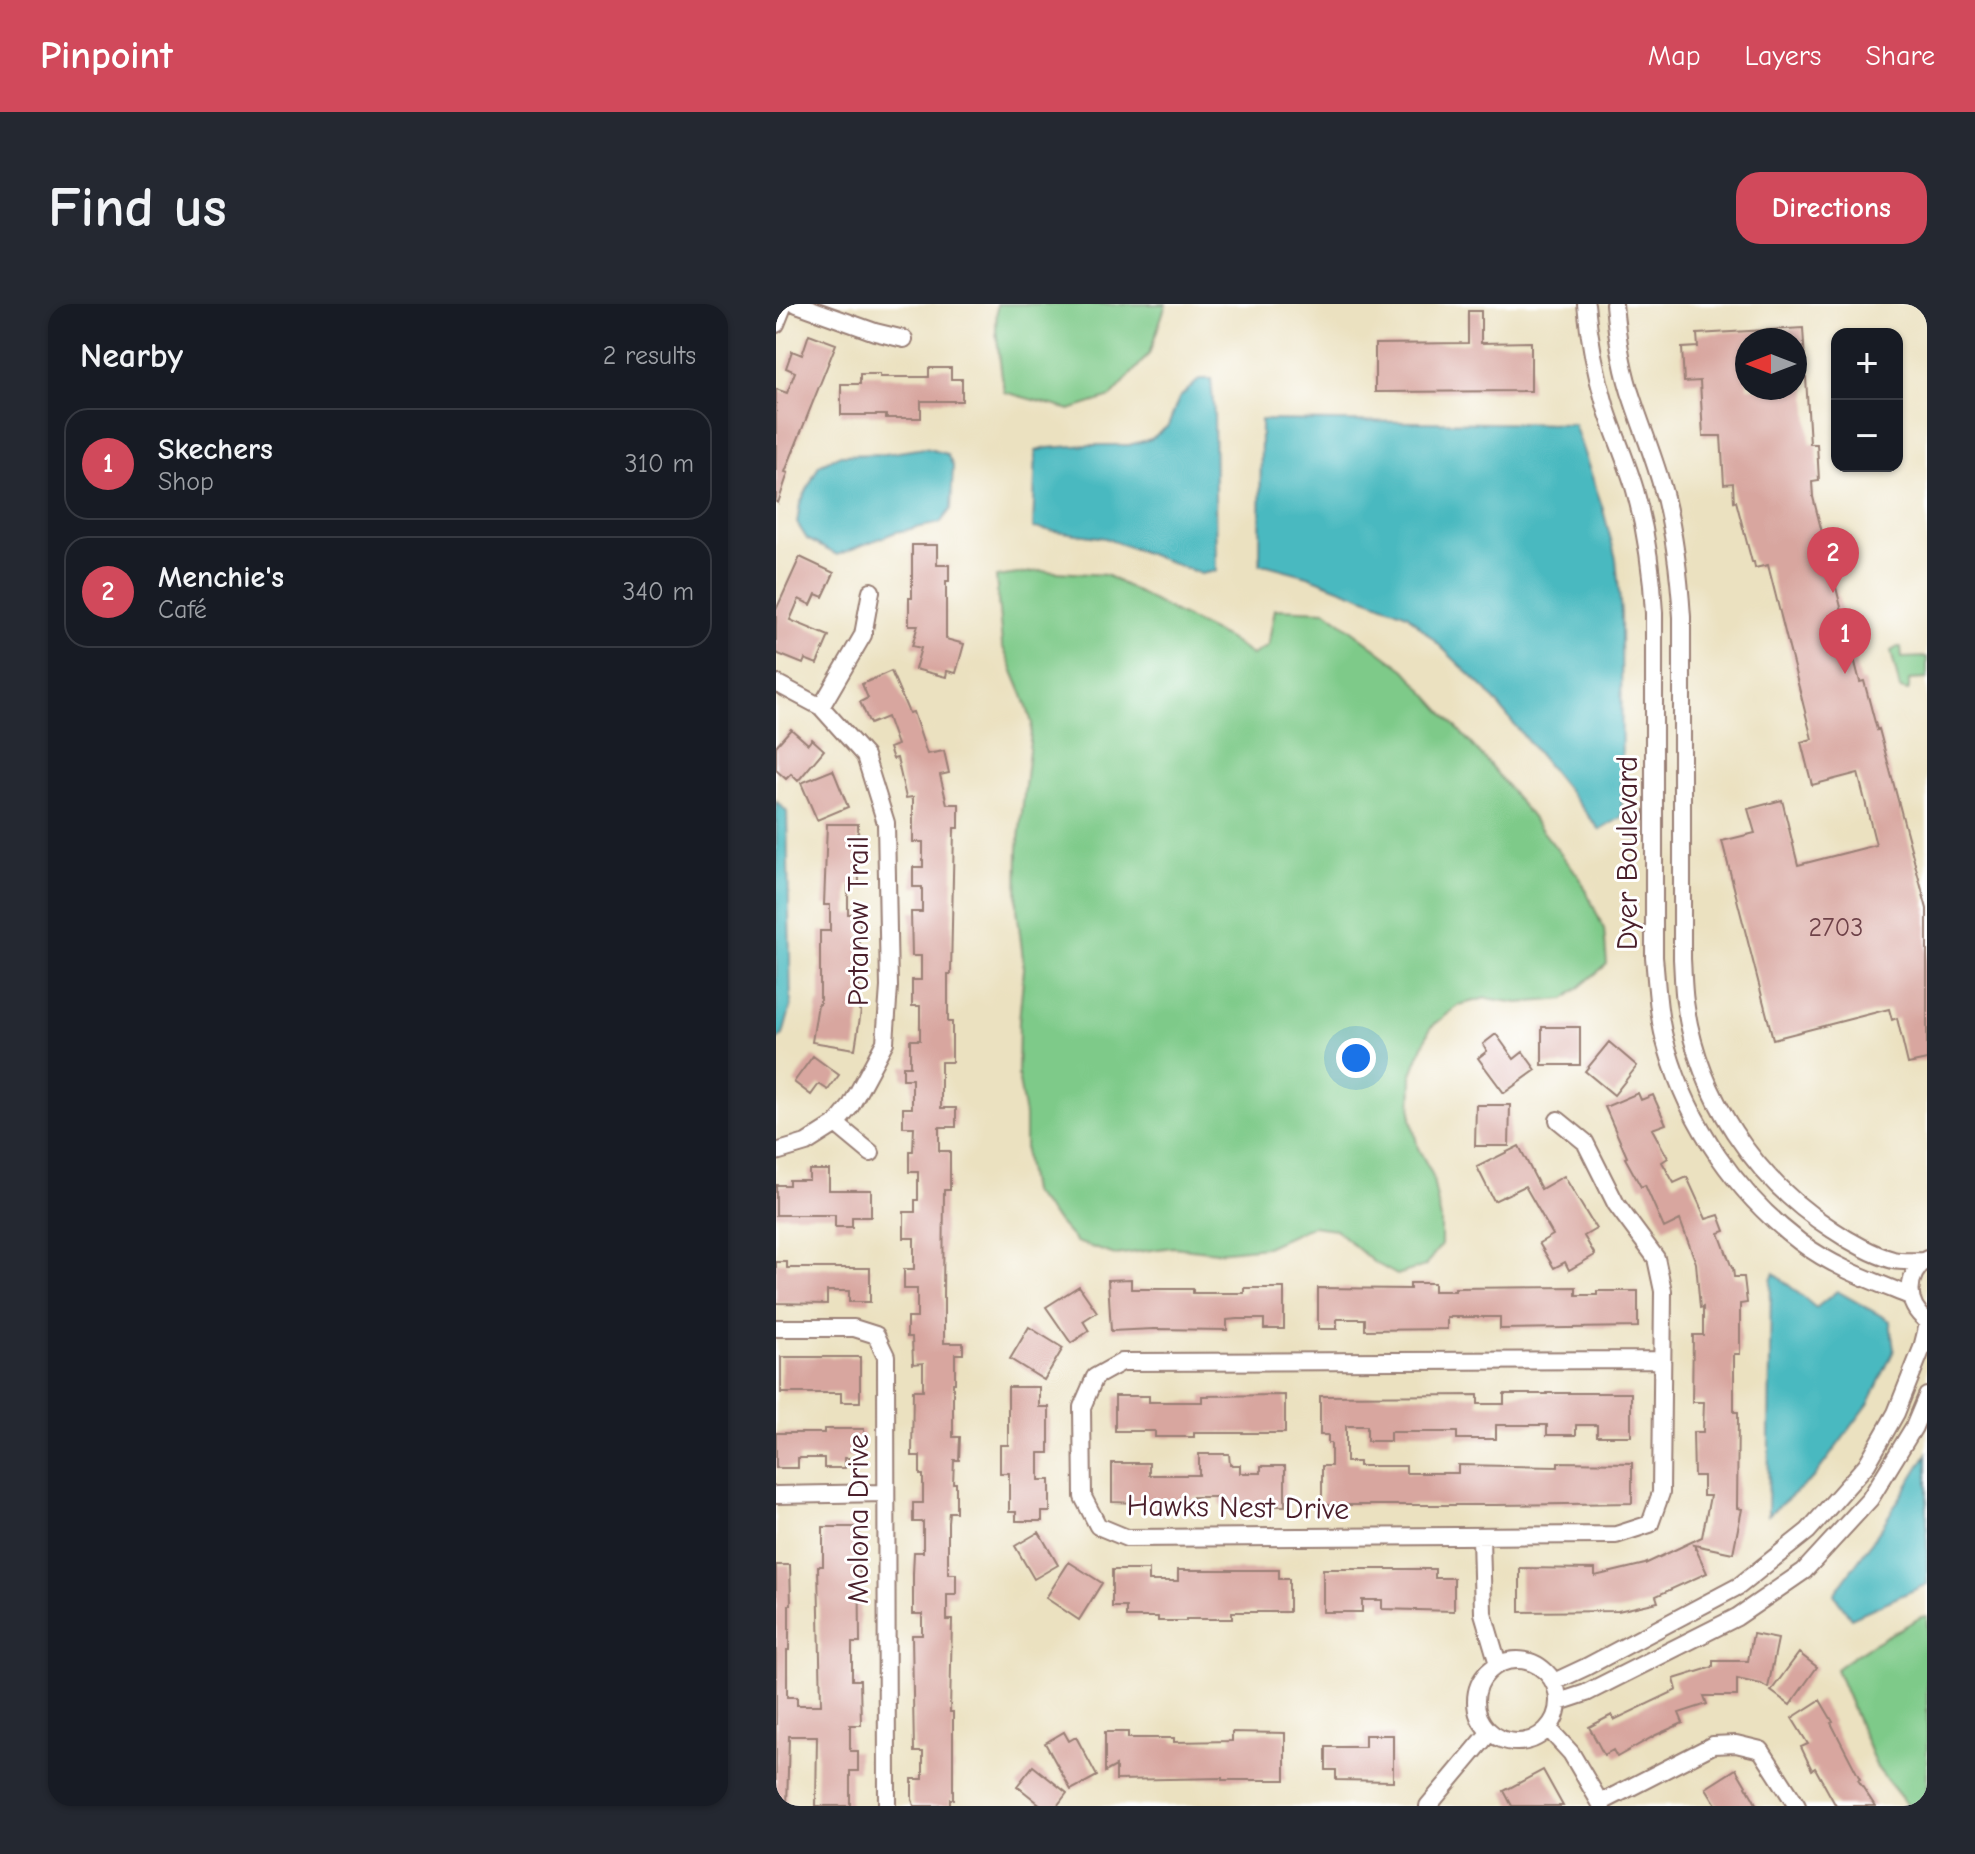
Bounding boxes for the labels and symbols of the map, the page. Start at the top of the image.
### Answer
north arrow [1735,328,1807,400]
pin: 2 [1807,527,1859,593]
pin: 1 [1819,608,1871,674]
street label: Dyer Boulevard [1610,756,1645,950]
street label: Potanow Trail [841,836,876,1006]
house number: 2703 [1809,913,1863,943]
your location [1336,1038,1376,1078]
street label: Molona Drive [841,1434,876,1604]
street label: Hawks Nest Drive [1126,1488,1350,1527]

